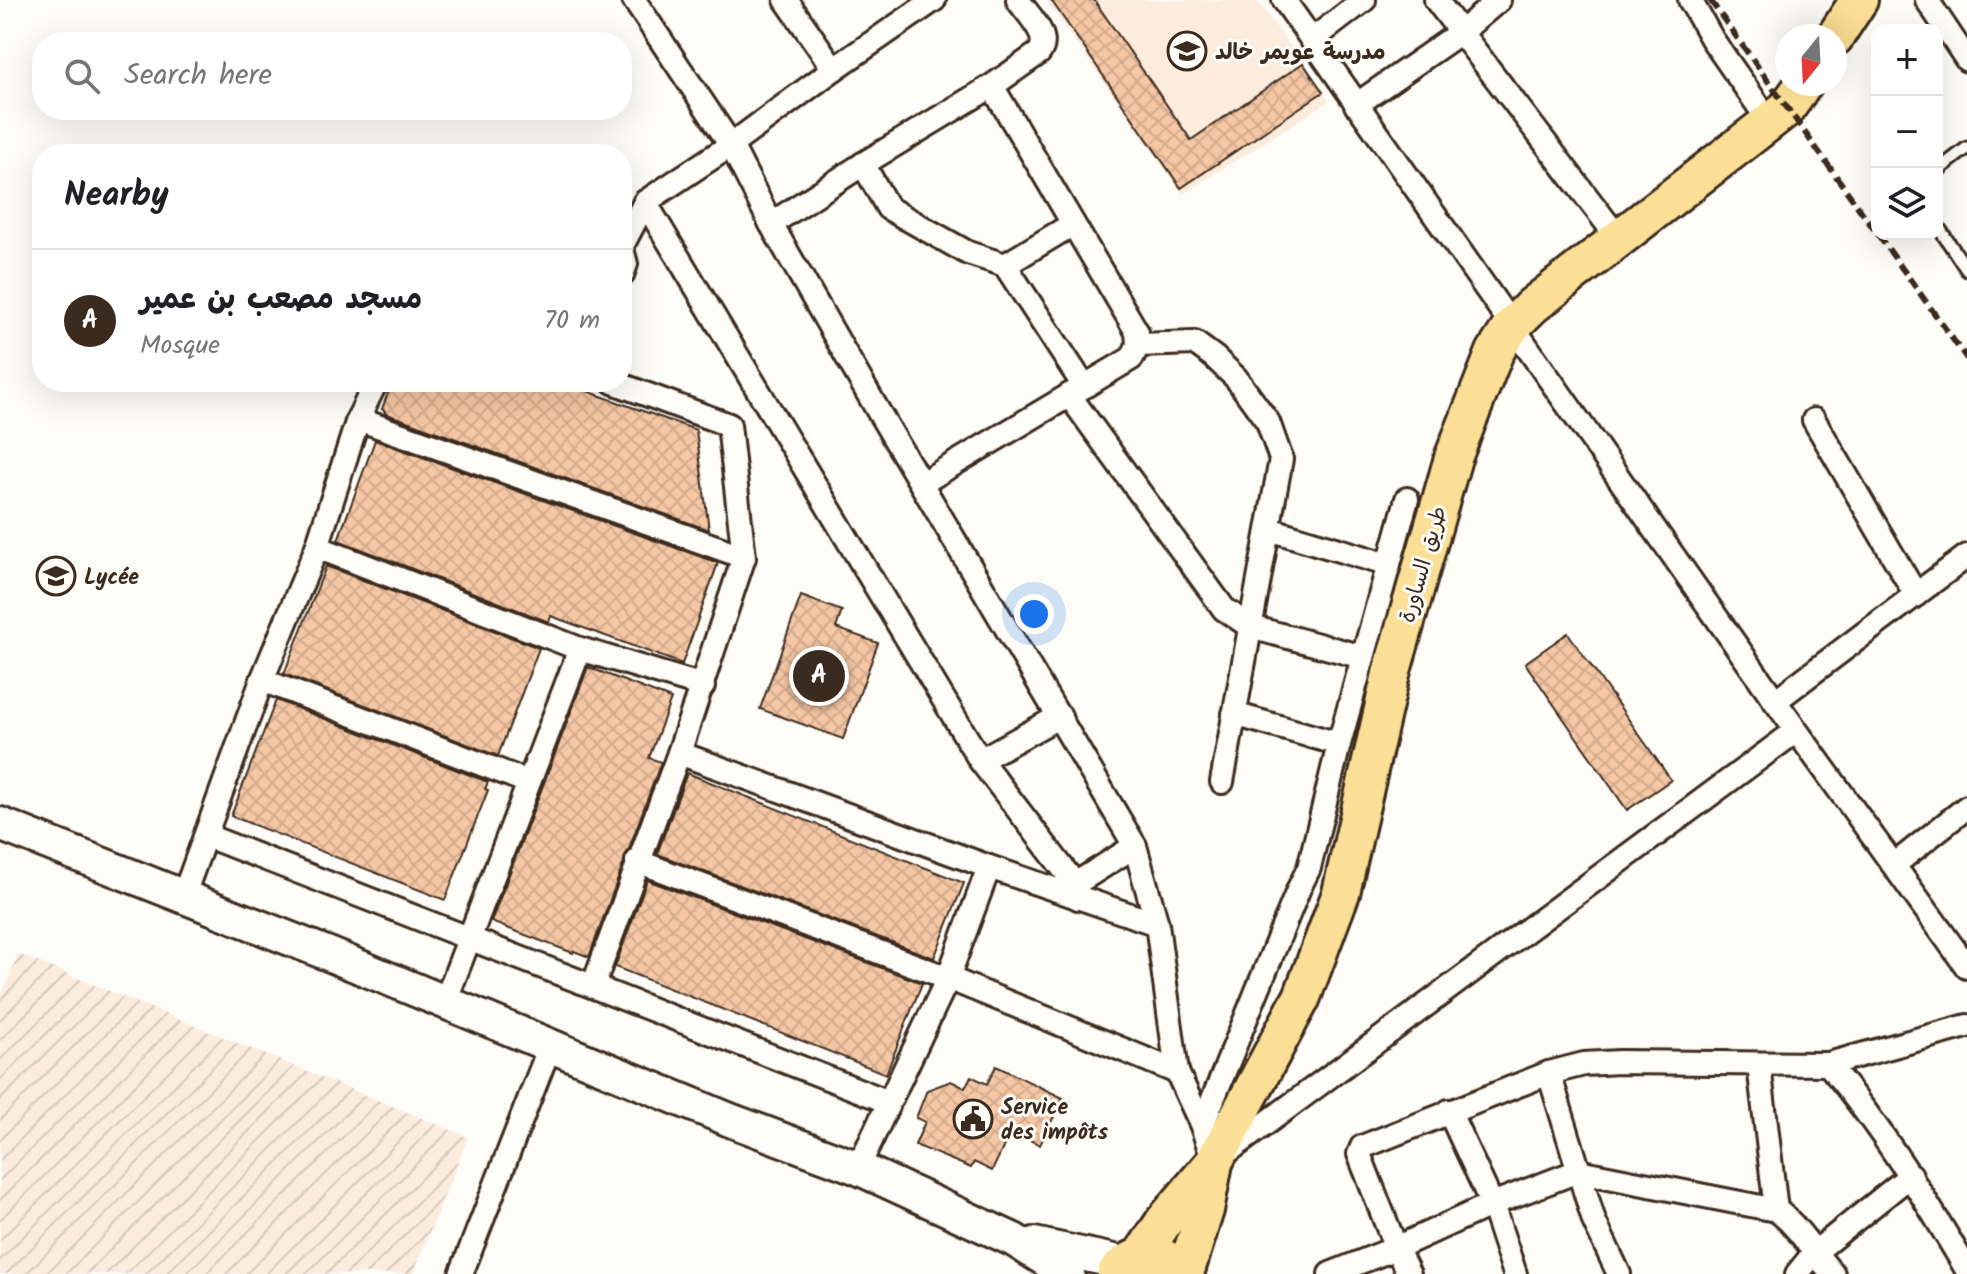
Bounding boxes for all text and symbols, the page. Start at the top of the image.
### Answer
north arrow [1775,24,1847,96]
map controls [1871,24,1943,240]
button: + [1871,24,1943,96]
school or university icon: مدرسة عويمر خالد [1166,30,1208,72]
search box [32,32,632,120]
place label: مدرسة عويمر خالد [1215,36,1386,71]
text: Search here [124,52,272,100]
icon: search [60,54,104,98]
button: − [1871,96,1943,168]
button: layers [1871,168,1943,240]
text: Nearby [64,169,169,223]
text: مسجد مصعب بن عمير [140,276,422,324]
text: A [82,300,98,342]
text: 70 m [544,300,600,342]
text: Mosque [140,325,220,367]
street label: طريق الساورة [1391,502,1458,627]
school or university icon: Lycée [35,555,77,597]
place label: Lycée [84,561,139,596]
your location [1014,594,1054,634]
pin: A [793,646,845,706]
place label: Service des impôts [1001,1091,1109,1151]
public building icon: Service des impôts [952,1098,994,1140]

